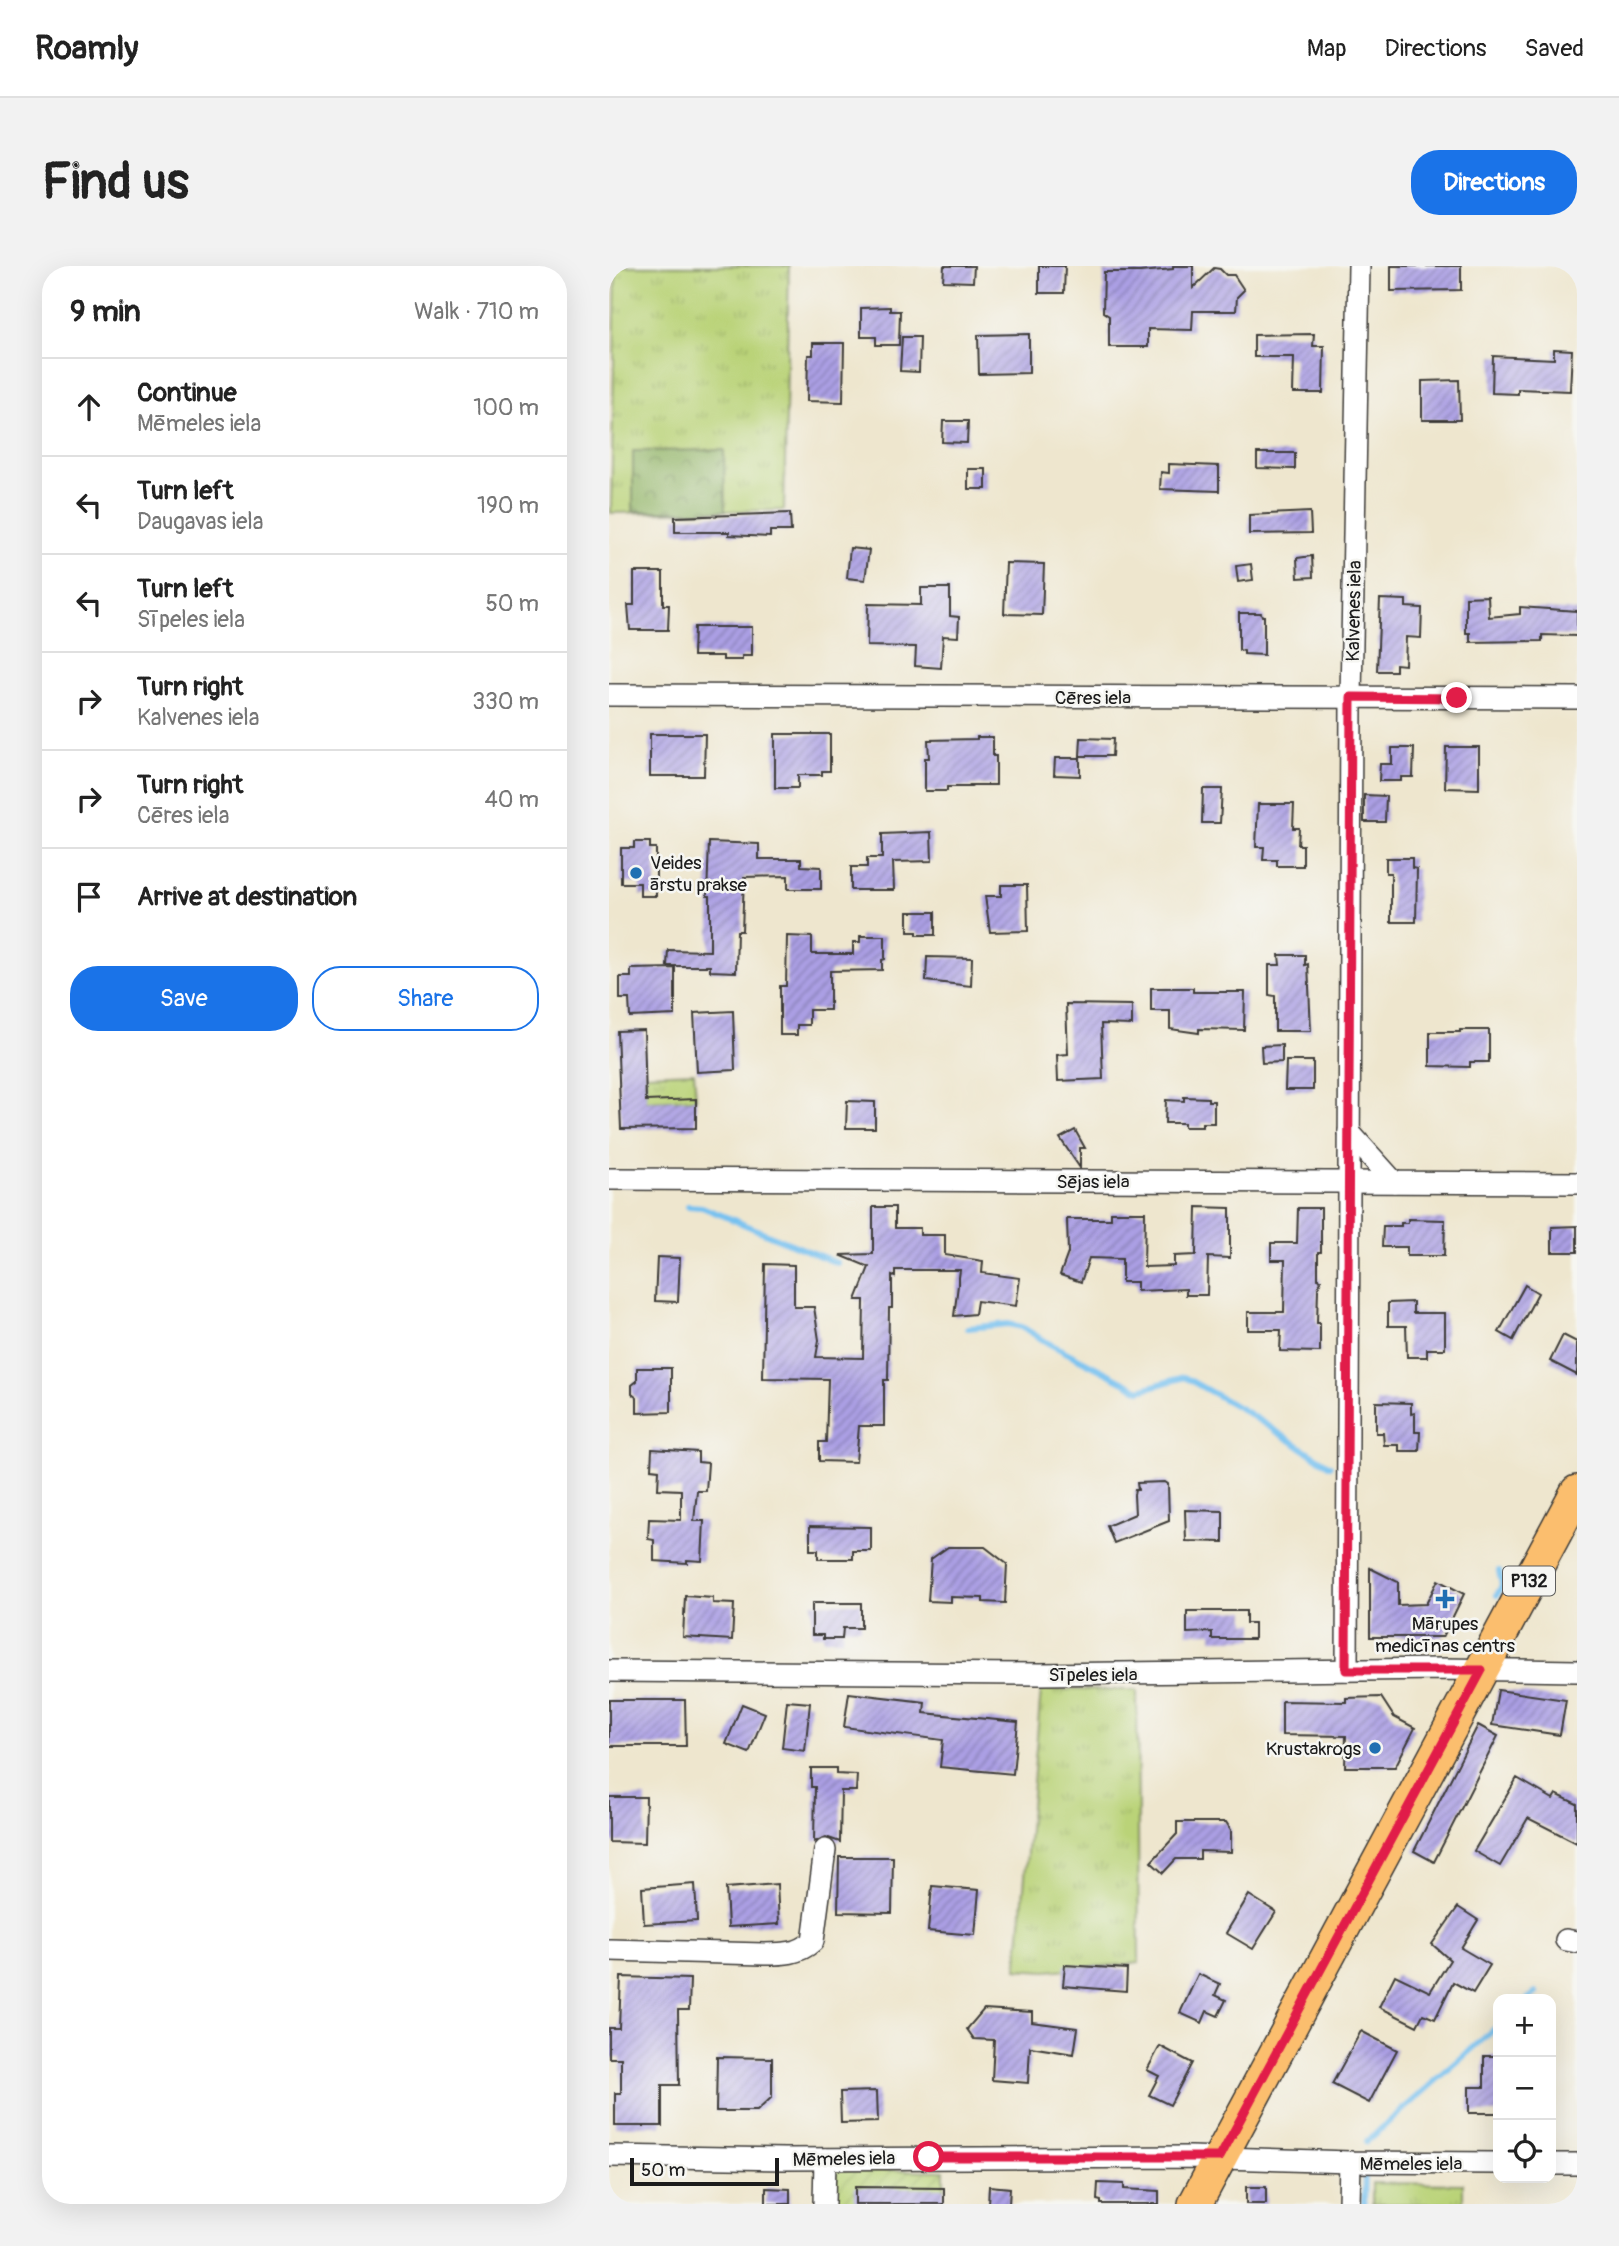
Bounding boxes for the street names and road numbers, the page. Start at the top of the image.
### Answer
street label: Kalvenes iela [1341,560,1367,662]
street label: Cēres iela [1055,686,1131,710]
street label: Sējas iela [1056,1170,1130,1194]
road number: P132 [1503,1566,1555,1596]
street label: Sīpeles iela [1048,1663,1138,1687]
street label: Mēmeles iela [792,2146,896,2172]
street label: Mēmeles iela [1360,2152,1462,2176]

